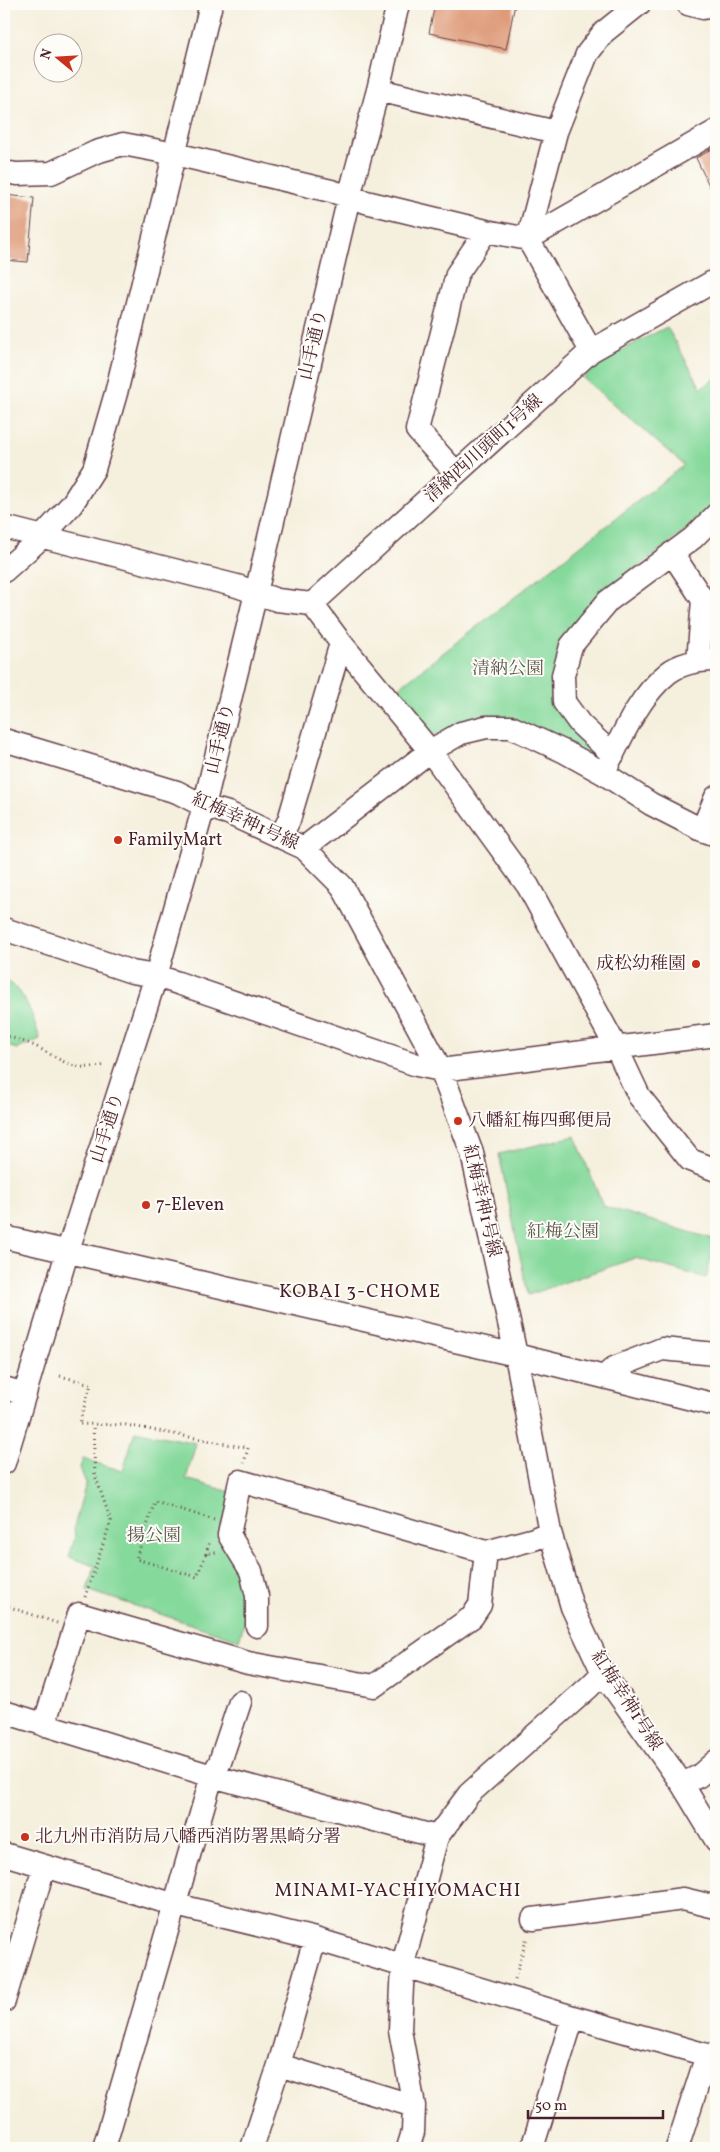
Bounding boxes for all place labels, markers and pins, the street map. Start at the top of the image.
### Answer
place label: FamilyMart [128,828,222,853]
marker: FamilyMart [112,834,124,846]
place label: 成松幼稚園 [596,952,686,977]
marker: 成松幼稚園 [690,958,702,970]
place label: 八幡紅梅四郵便局 [468,1109,612,1134]
marker: 八幡紅梅四郵便局 [452,1115,464,1127]
place label: 7-Eleven [156,1193,224,1218]
marker: 7-Eleven [140,1199,152,1211]
place label: 北九州市消防局八幡西消防署黒崎分署 [35,1825,341,1850]
marker: 北九州市消防局八幡西消防署黒崎分署 [19,1831,31,1843]

